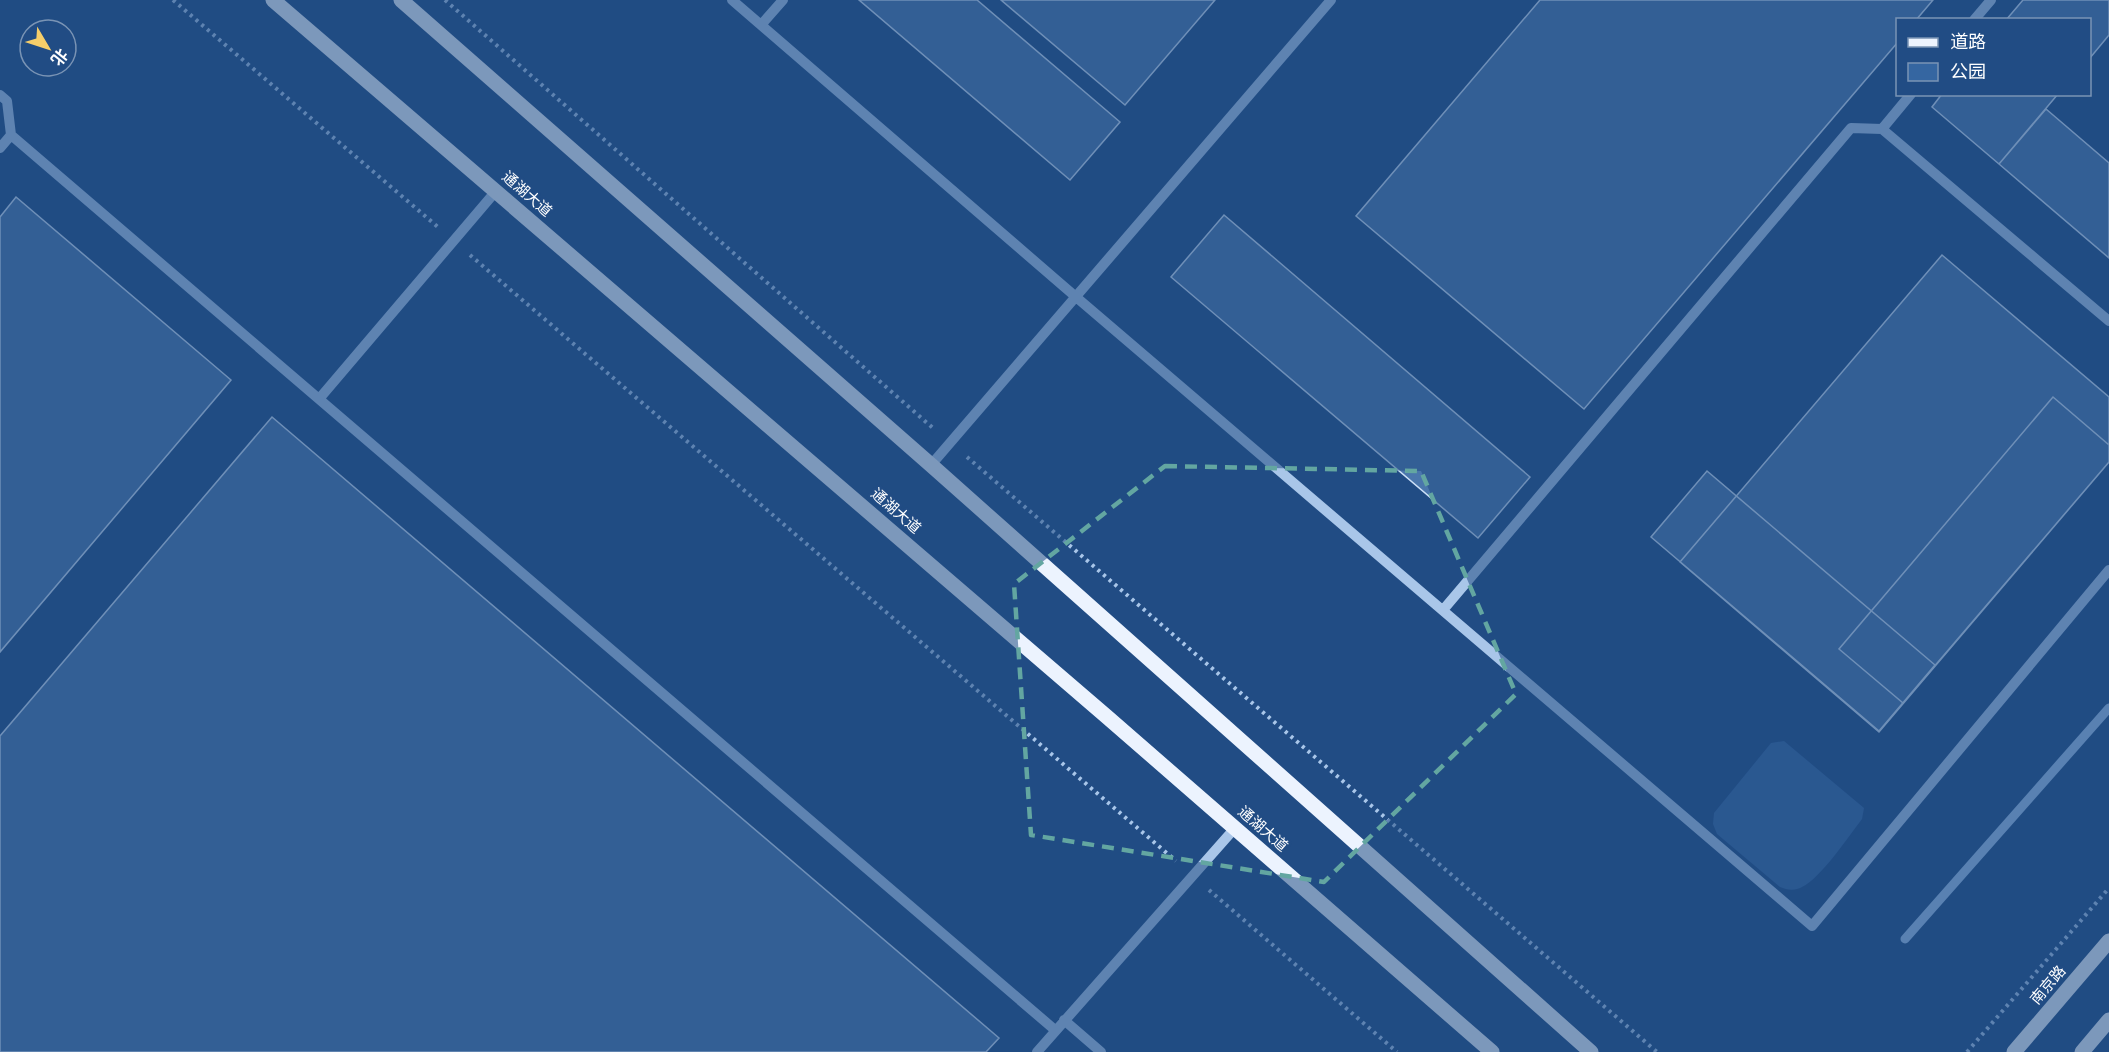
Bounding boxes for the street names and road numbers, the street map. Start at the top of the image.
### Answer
street label: 通湖大道 [497,168,555,222]
street label: 通湖大道 [866,485,924,539]
street label: 通湖大道 [1233,803,1291,857]
street label: 南京路 [2027,963,2071,1009]

